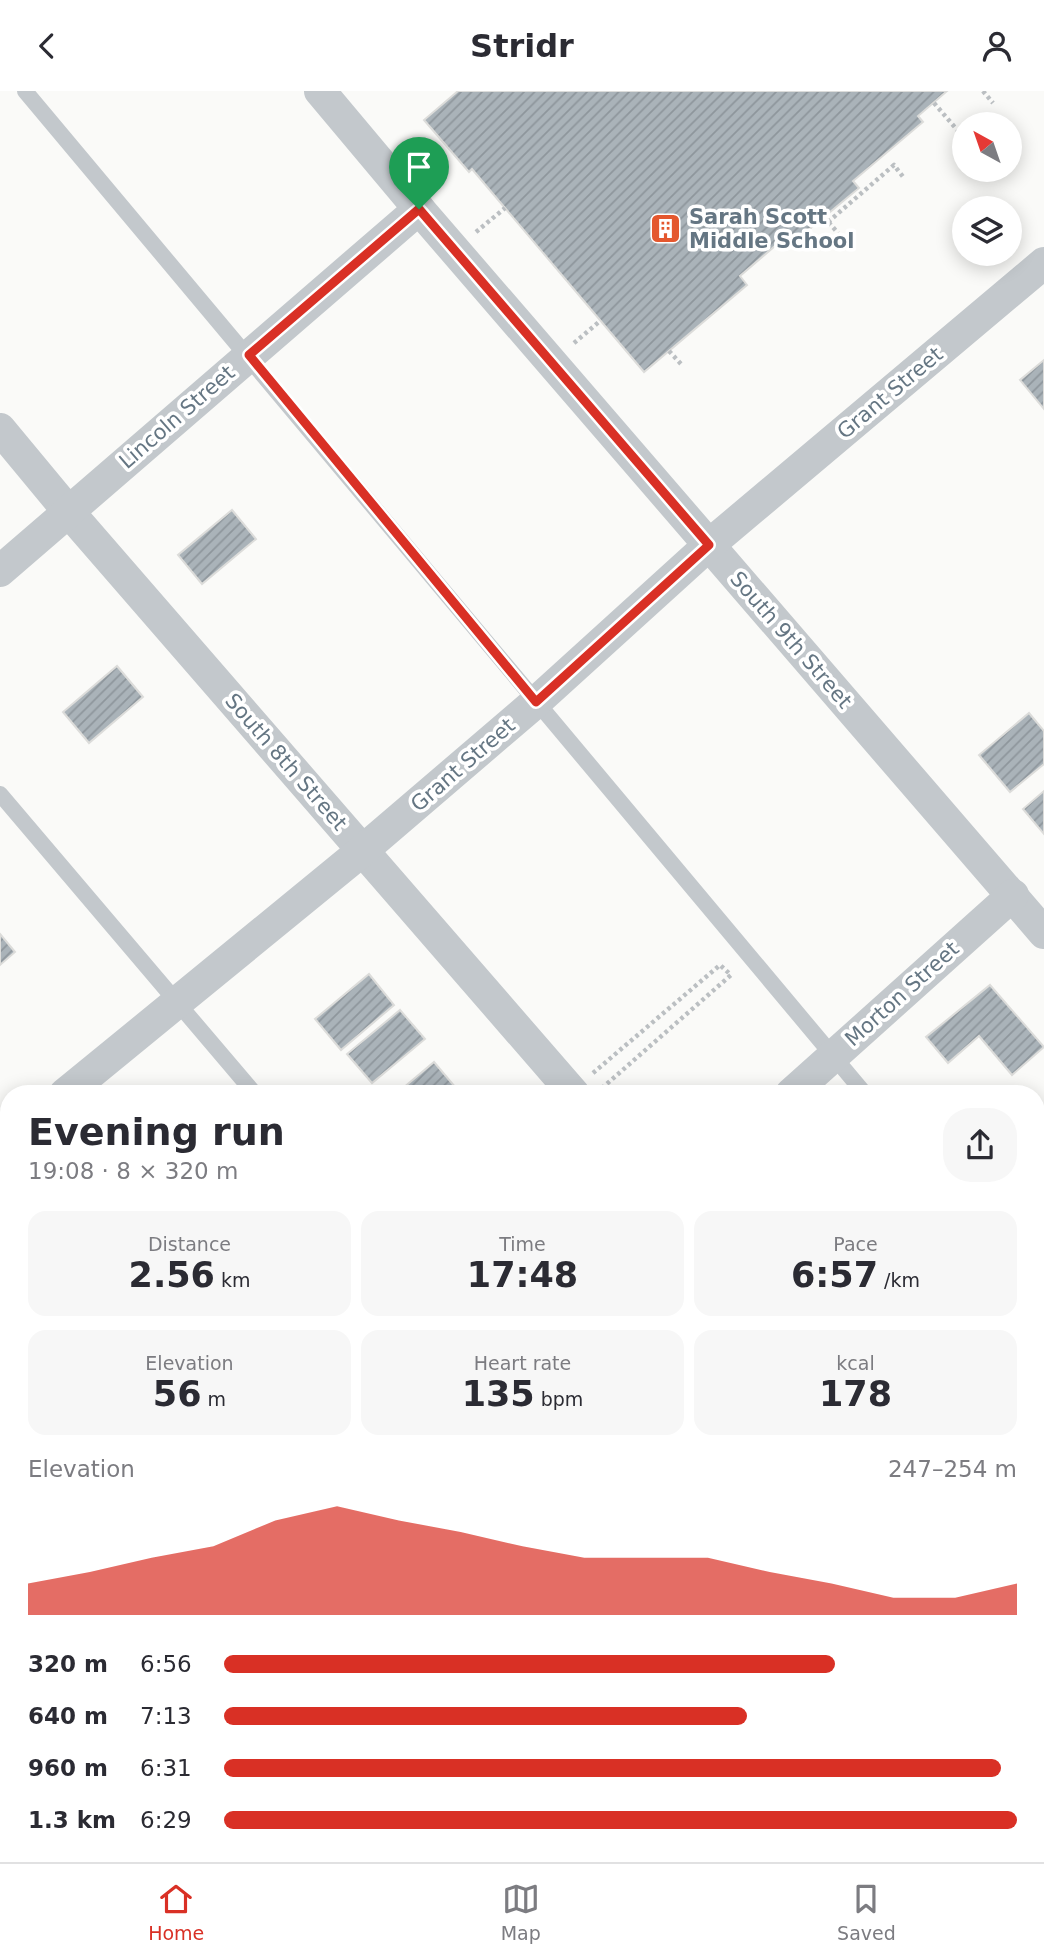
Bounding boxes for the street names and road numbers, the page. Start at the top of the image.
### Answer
street label: Grant Street [833,342,947,444]
street label: Lincoln Street [114,360,240,474]
street label: South 9th Street [725,567,857,713]
street label: South 8th Street [220,689,352,835]
street label: Grant Street [406,713,520,817]
street label: Morton Street [840,937,964,1051]

